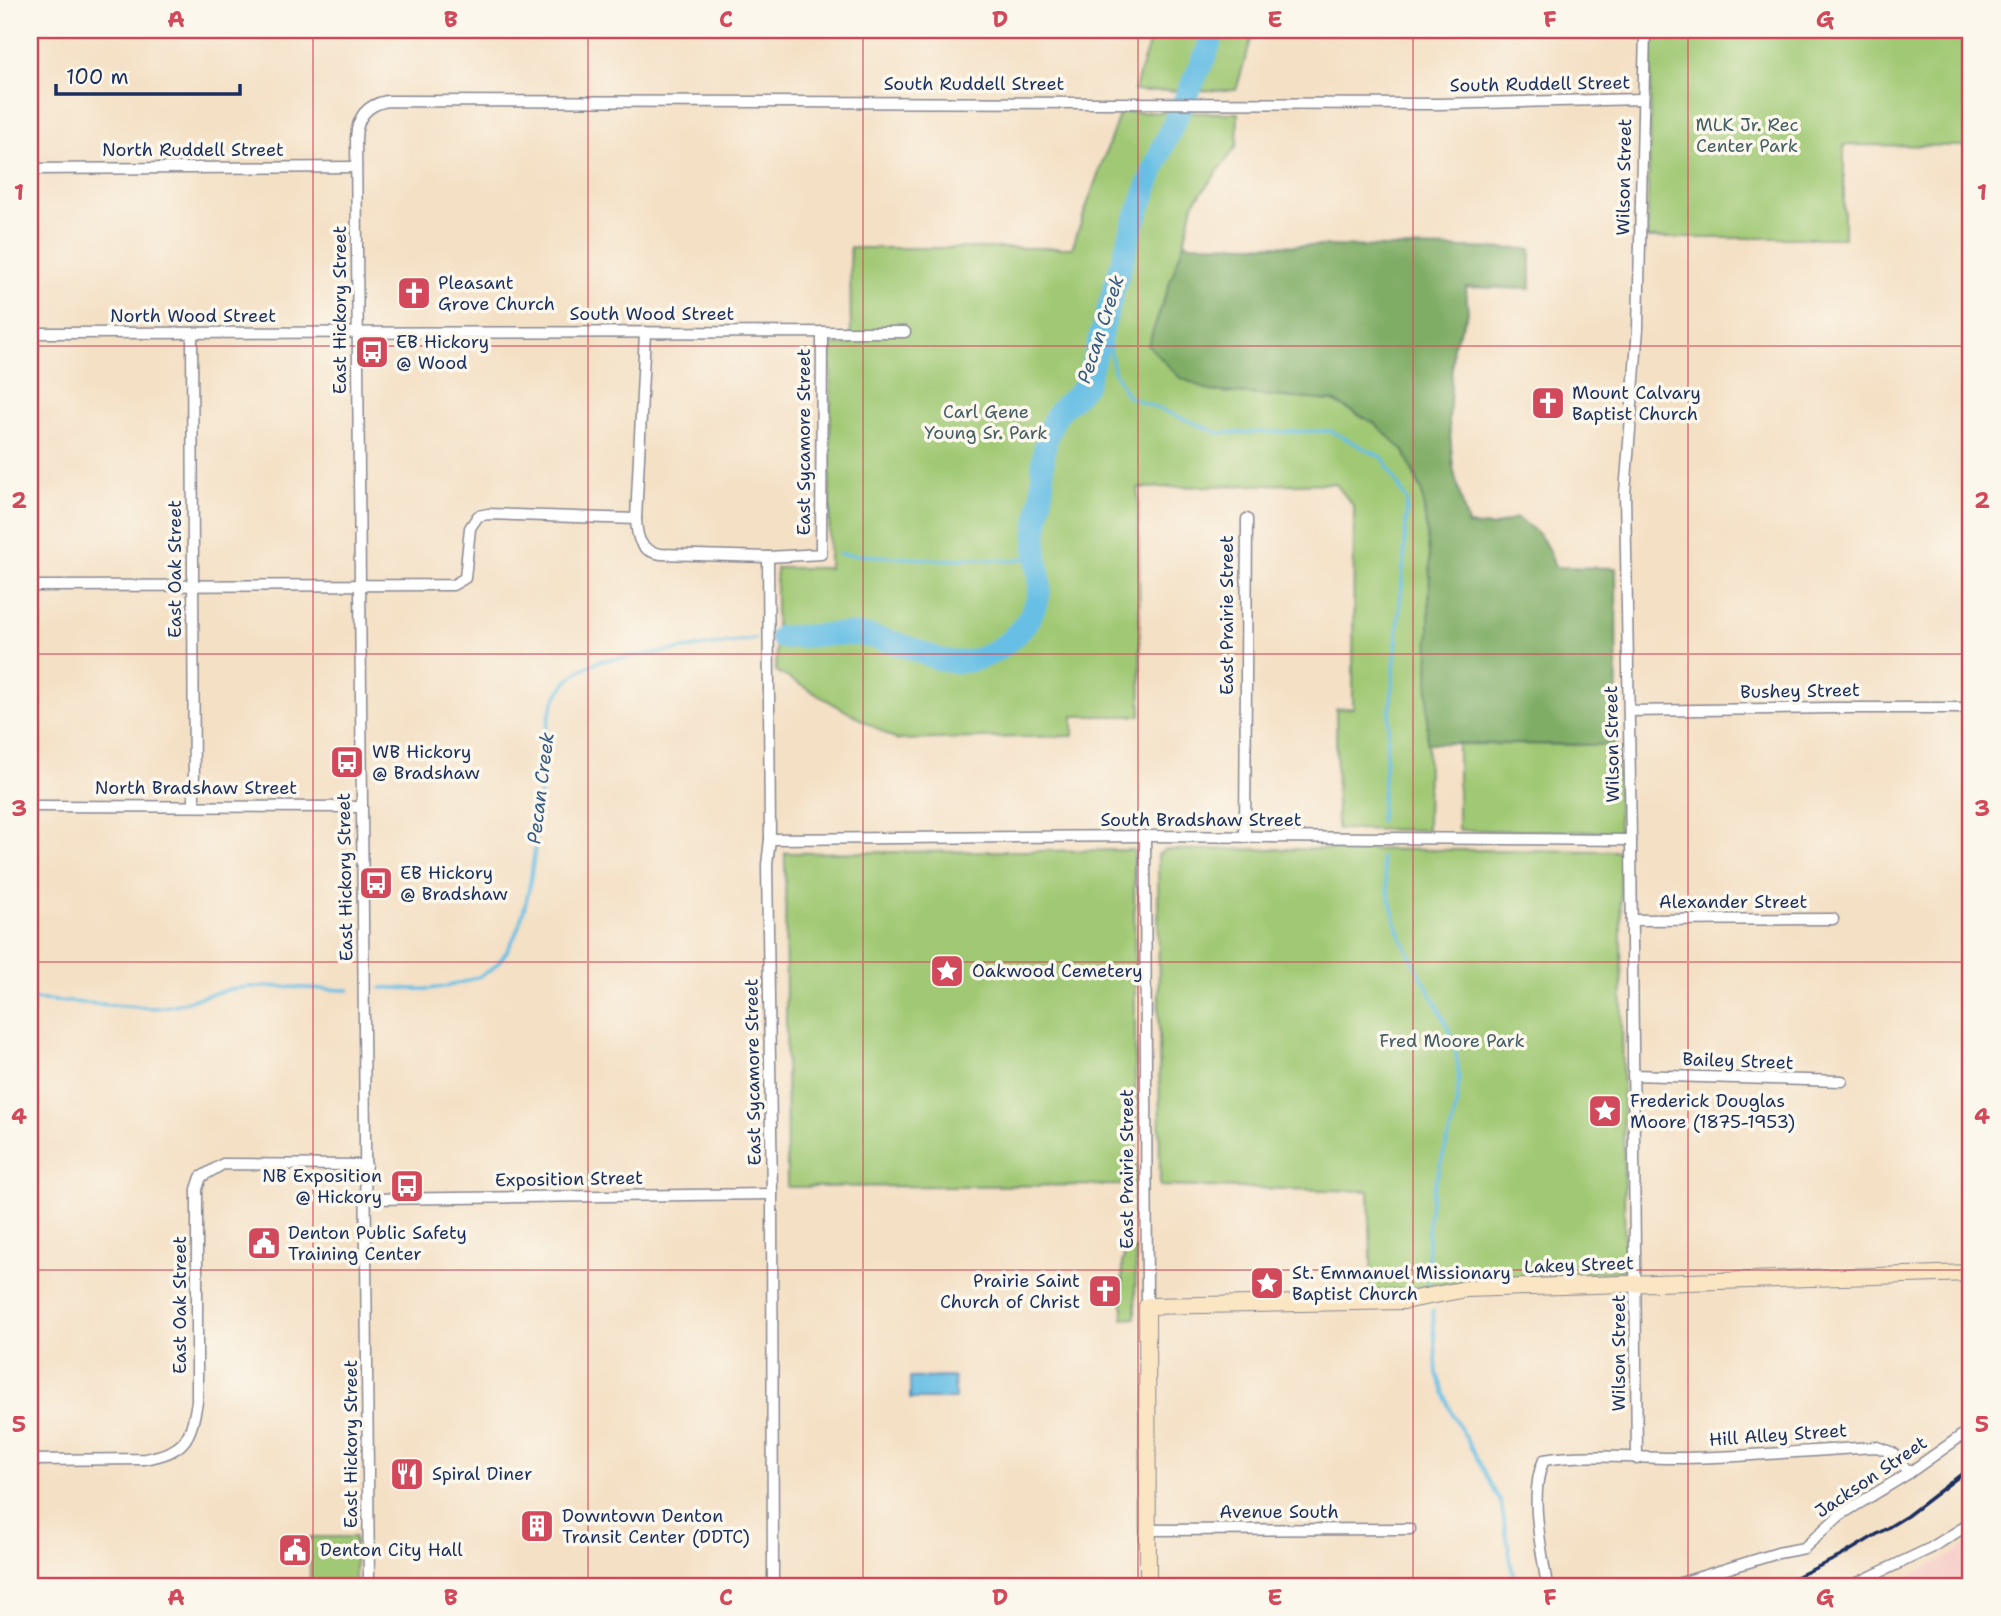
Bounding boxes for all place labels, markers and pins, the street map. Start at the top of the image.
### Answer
place label: Pleasant Grove Church [438,271,555,316]
church icon: Pleasant Grove Church [395,274,433,312]
place label: EB Hickory @ Wood [396,330,489,375]
bus stop icon: EB Hickory @ Wood [353,333,391,371]
place label: Mount Calvary Baptist Church [1572,381,1701,426]
church icon: Mount Calvary Baptist Church [1529,384,1567,422]
place label: WB Hickory @ Bradshaw [372,740,480,785]
bus stop icon: WB Hickory @ Bradshaw [328,743,366,781]
place label: EB Hickory @ Bradshaw [400,861,508,906]
bus stop icon: EB Hickory @ Bradshaw [357,864,395,902]
place icon: Oakwood Cemetery [928,952,966,990]
place label: Oakwood Cemetery [972,959,1143,983]
place label: Frederick Douglas Moore (1875-1953) [1630,1089,1795,1134]
place icon: Frederick Douglas Moore (1875-1953) [1586,1092,1624,1130]
place label: NB Exposition @ Hickory [262,1164,382,1209]
bus stop icon: NB Exposition @ Hickory [388,1167,426,1205]
place label: Denton Public Safety Training Center [288,1221,467,1266]
public building icon: Denton Public Safety Training Center [245,1224,283,1262]
place label: St. Emmanuel Missionary Baptist Church [1292,1261,1511,1306]
place icon: St. Emmanuel Missionary Baptist Church [1248,1264,1286,1302]
place label: Prairie Saint Church of Christ [940,1269,1080,1314]
church icon: Prairie Saint Church of Christ [1086,1272,1124,1310]
restaurant icon: Spiral Diner [388,1455,426,1493]
place label: Spiral Diner [432,1462,532,1486]
place label: Downtown Denton Transit Center (DDTC) [562,1504,750,1549]
building icon: Downtown Denton Transit Center (DDTC) [518,1507,556,1545]
public building icon: Denton City Hall [276,1531,314,1569]
place label: Denton City Hall [320,1538,463,1562]

